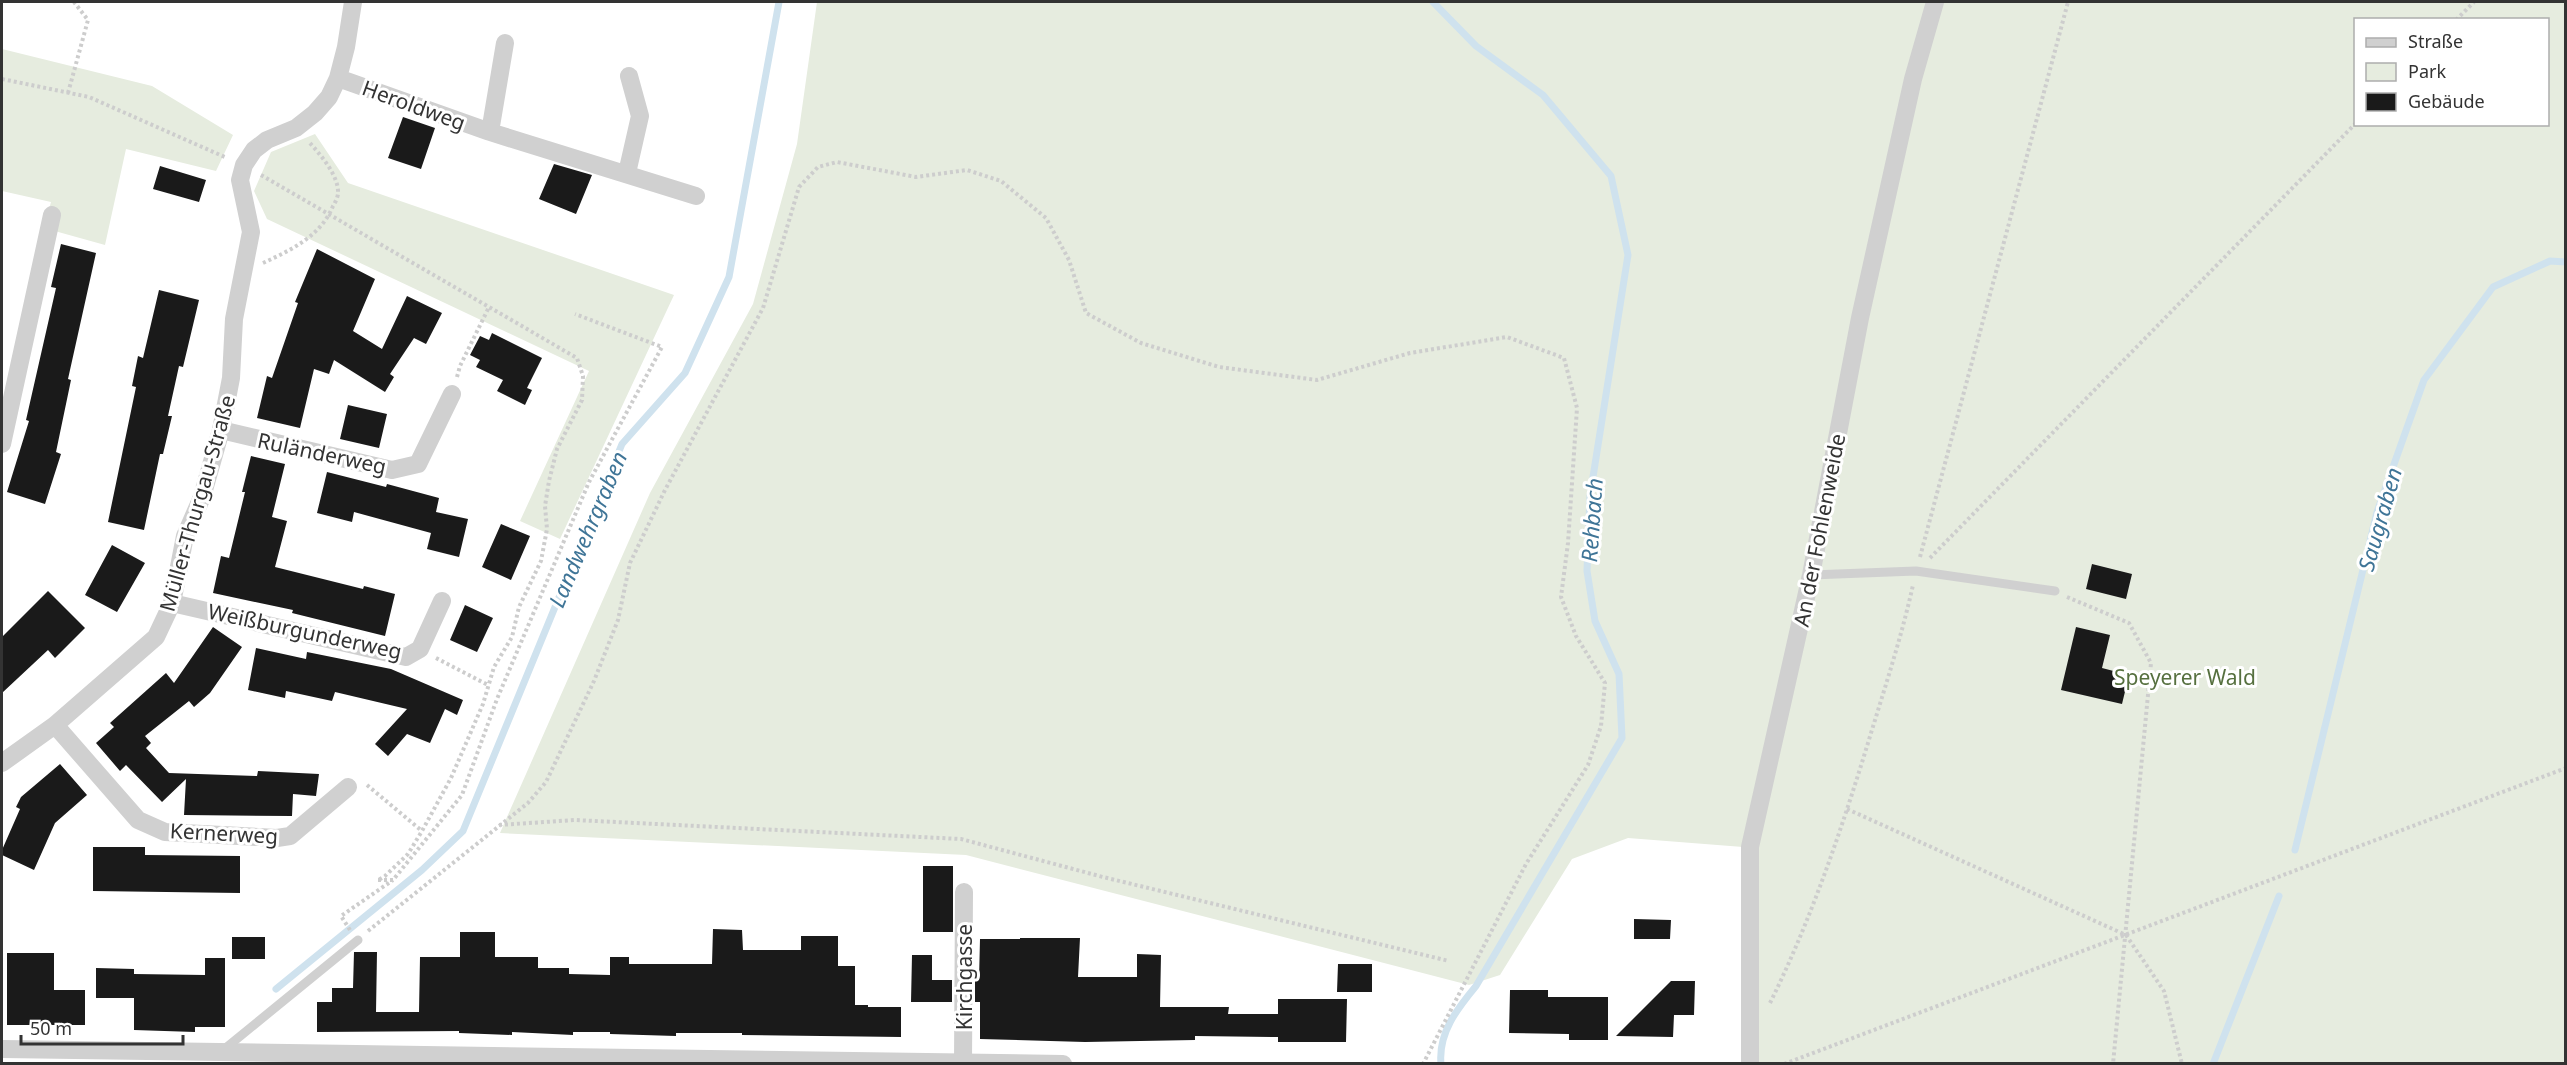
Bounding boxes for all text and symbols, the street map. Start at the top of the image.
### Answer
legend [2354,18,2549,126]
text: Straße [2408,29,2463,53]
text: Park [2408,59,2446,83]
street label: Heroldweg [358,73,470,137]
text: Gebäude [2408,89,2485,113]
street label: Müller-Thurgau-Straße [153,391,241,615]
street label: Ruländerweg [255,426,389,480]
street label: An der Fohlenweide [1787,431,1851,629]
water label: Landwehrgraben [541,446,633,612]
water label: Saugraben [2350,464,2408,574]
water label: Rehbach [1573,477,1609,563]
street label: Weißburgunderweg [205,597,405,665]
park label: Speyerer Wald [2114,663,2256,691]
street label: Kernerweg [169,816,279,850]
street label: Kirchgasse [950,924,978,1030]
scale bar [21,1008,183,1046]
text: 50 m [30,1016,72,1040]

